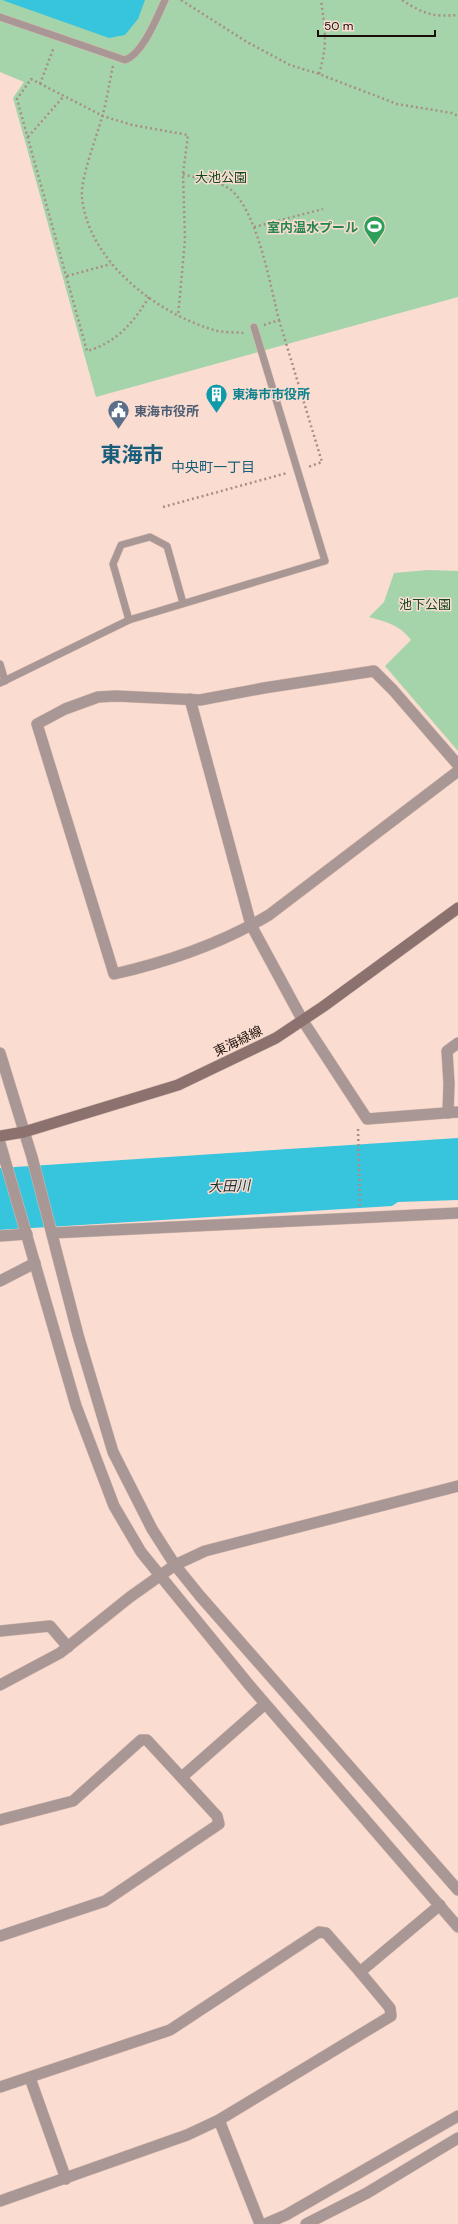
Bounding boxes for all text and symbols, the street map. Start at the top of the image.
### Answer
scale bar [318,12,435,38]
text: 50 m [324,18,353,34]
park label: 大池公園 [195,169,247,186]
sports icon: 室内温水プール [361,214,387,247]
place label: 室内温水プール [267,219,358,236]
building icon: 東海市市役所 [204,381,230,414]
place label: 東海市市役所 [232,386,310,403]
public building icon: 東海市役所 [106,398,132,431]
place label: 東海市役所 [134,403,199,420]
district label: 東海市 [101,441,164,469]
district label: 中央町一丁目 [171,458,255,476]
park label: 池下公園 [399,596,451,613]
street label: 東海緑線 [211,1022,265,1060]
water label: 大田川 [208,1176,252,1196]

